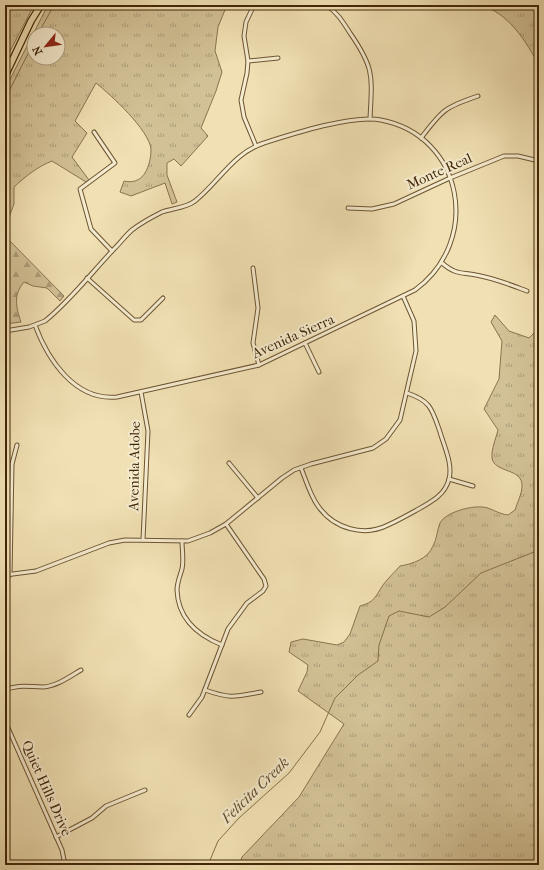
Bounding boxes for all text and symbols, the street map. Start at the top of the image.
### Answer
north arrow [26,26,66,66]
text: N [30,43,45,57]
street label: Monte Real [404,149,475,193]
street label: Avenida Sierra [249,311,337,363]
street label: Avenida Adobe [125,421,144,512]
street label: Quiet Hills Drive [18,738,75,839]
water label: Felicita Creak [217,753,293,827]

